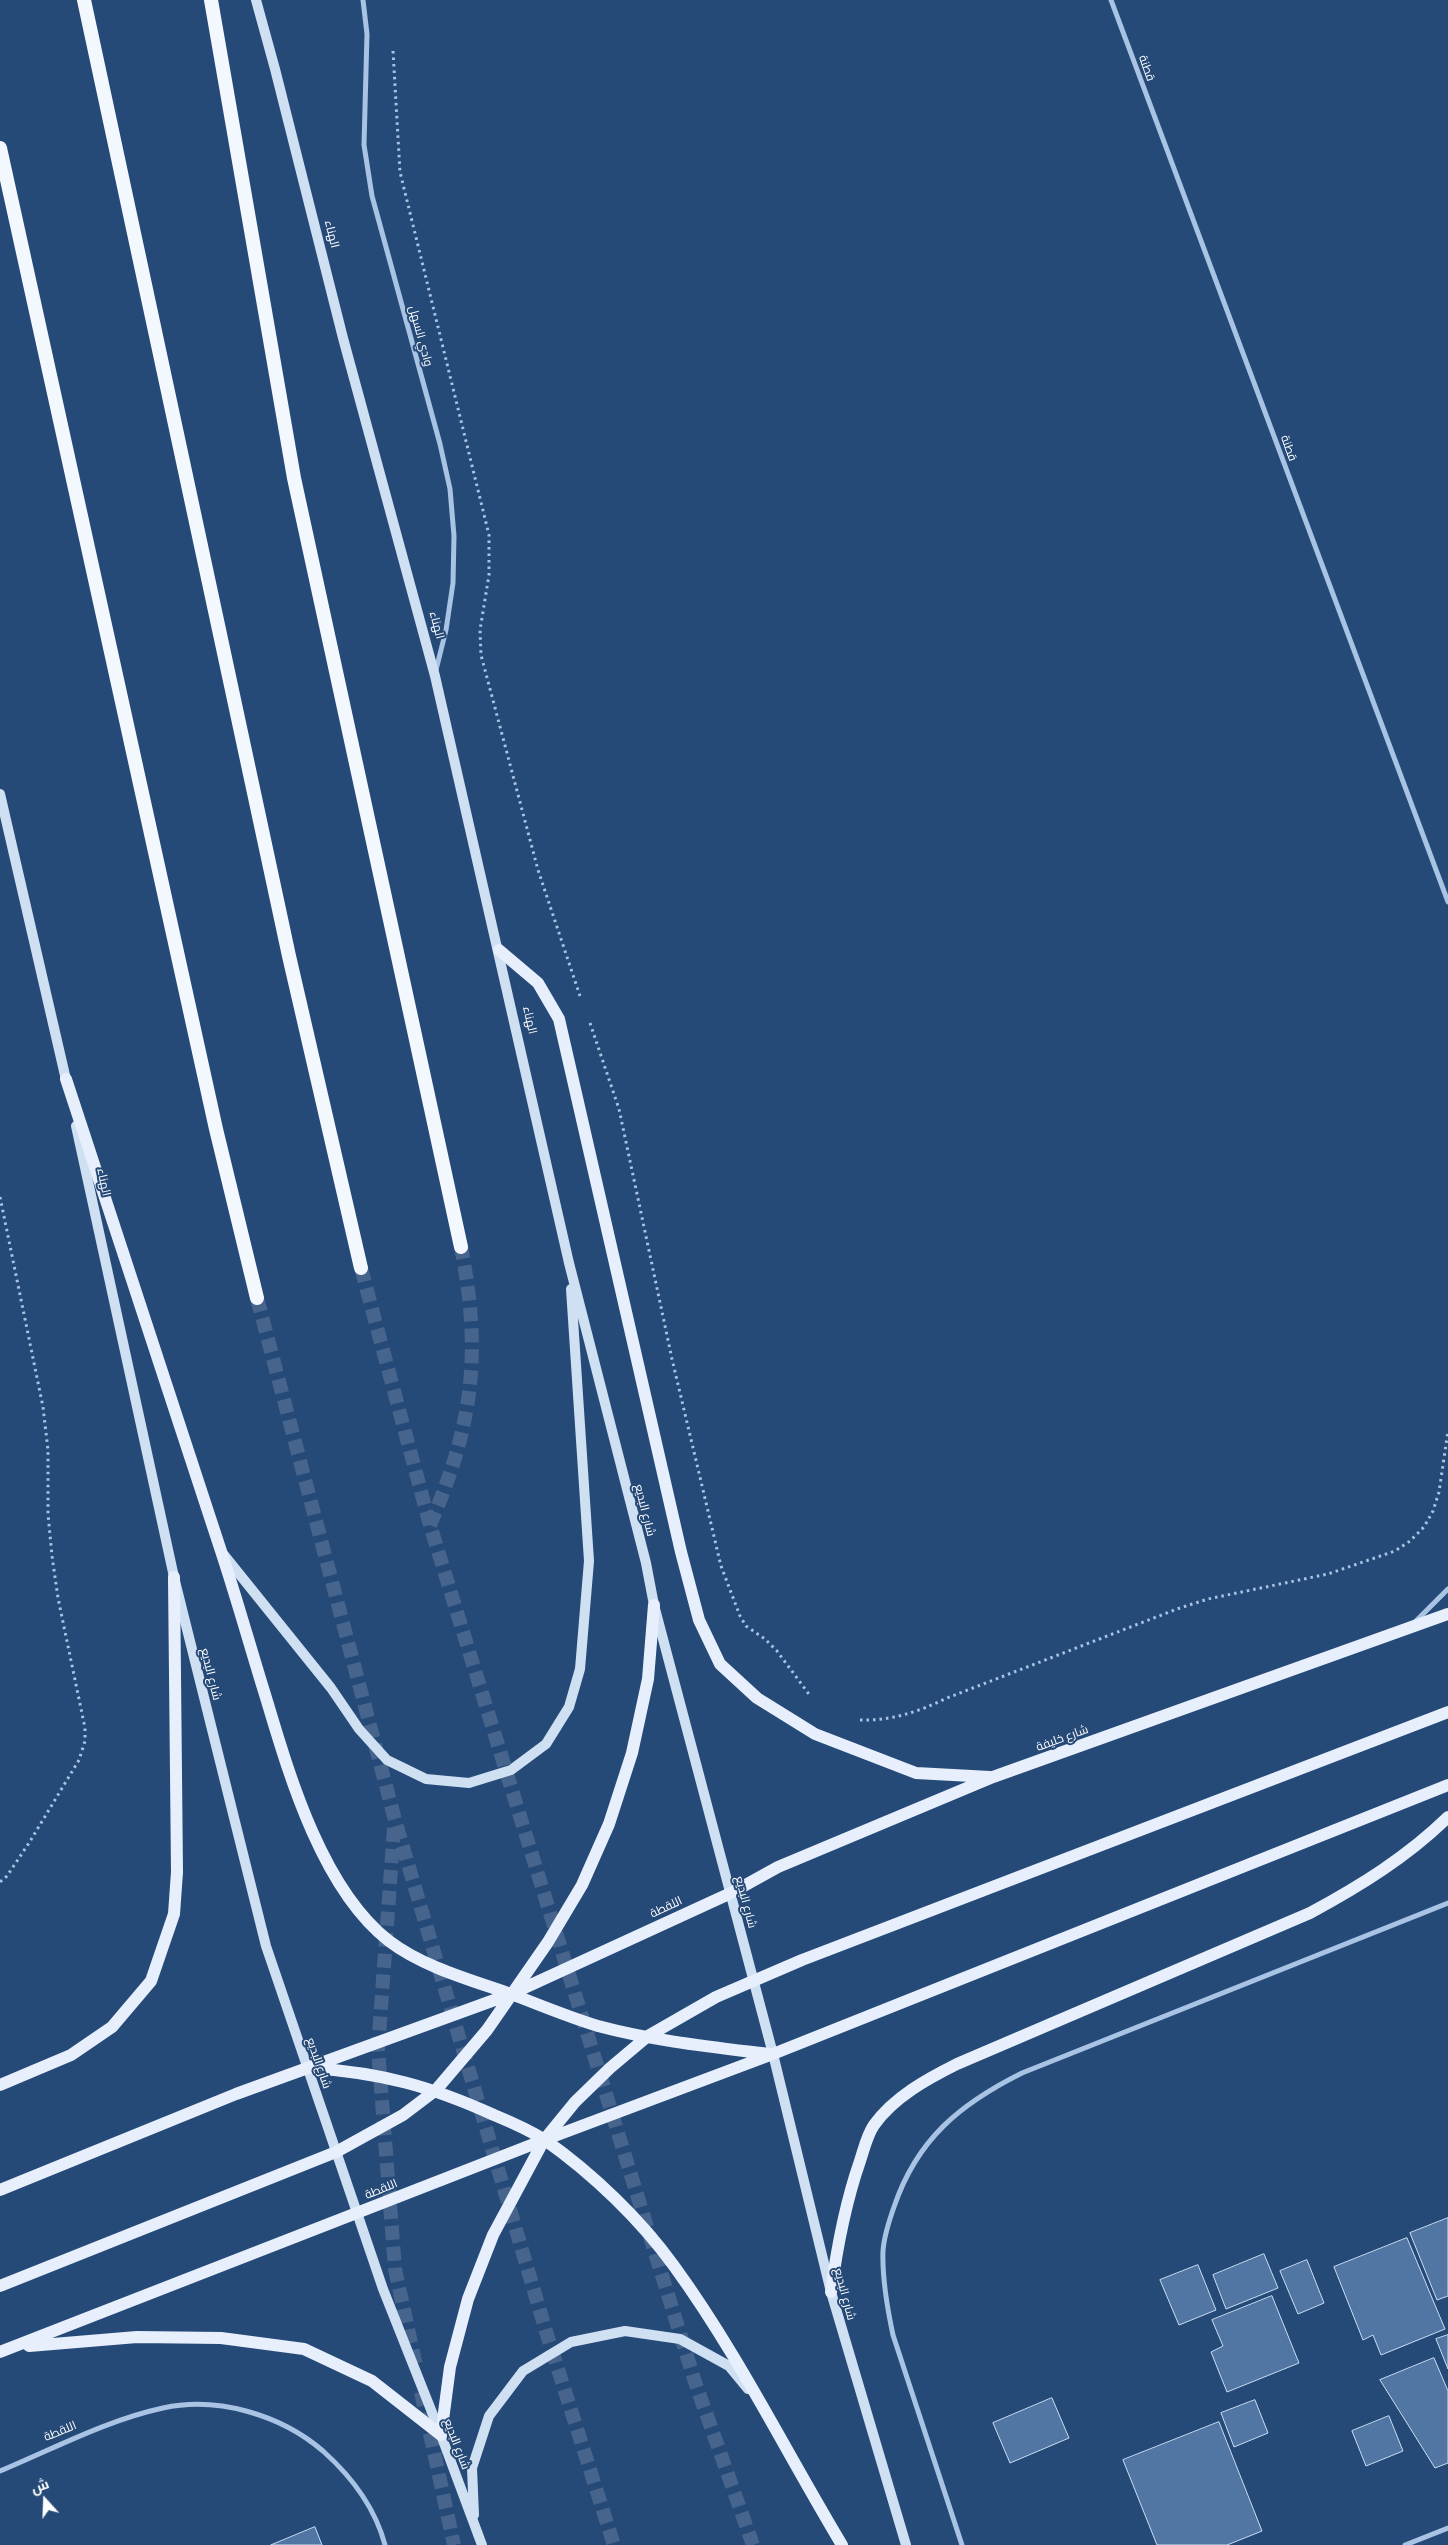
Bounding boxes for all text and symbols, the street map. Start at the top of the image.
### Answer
street label: قطنة [1136,53,1158,83]
street label: الهناء [322,219,342,249]
street label: وادي السهل [406,304,436,368]
street label: قطنة [1278,433,1300,463]
street label: الهناء [426,610,448,640]
street label: الهناء [520,1005,540,1035]
street label: الهناء [94,1167,114,1197]
street label: شارع البديع [632,1482,658,1538]
street label: شارع البديع [198,1646,224,1702]
street label: شارع خليفة [1034,1722,1090,1754]
street label: شارع البديع [732,1874,760,1930]
street label: اللقطة [648,1893,684,1921]
street label: شارع البديع [304,2035,334,2091]
street label: اللقطة [363,2176,399,2202]
street label: شارع البديع [831,2266,859,2322]
street label: شارع البديع [441,2417,473,2471]
street label: اللقطة [42,2418,78,2444]
north arrow [20,2475,70,2525]
text: ش [29,2475,51,2496]

